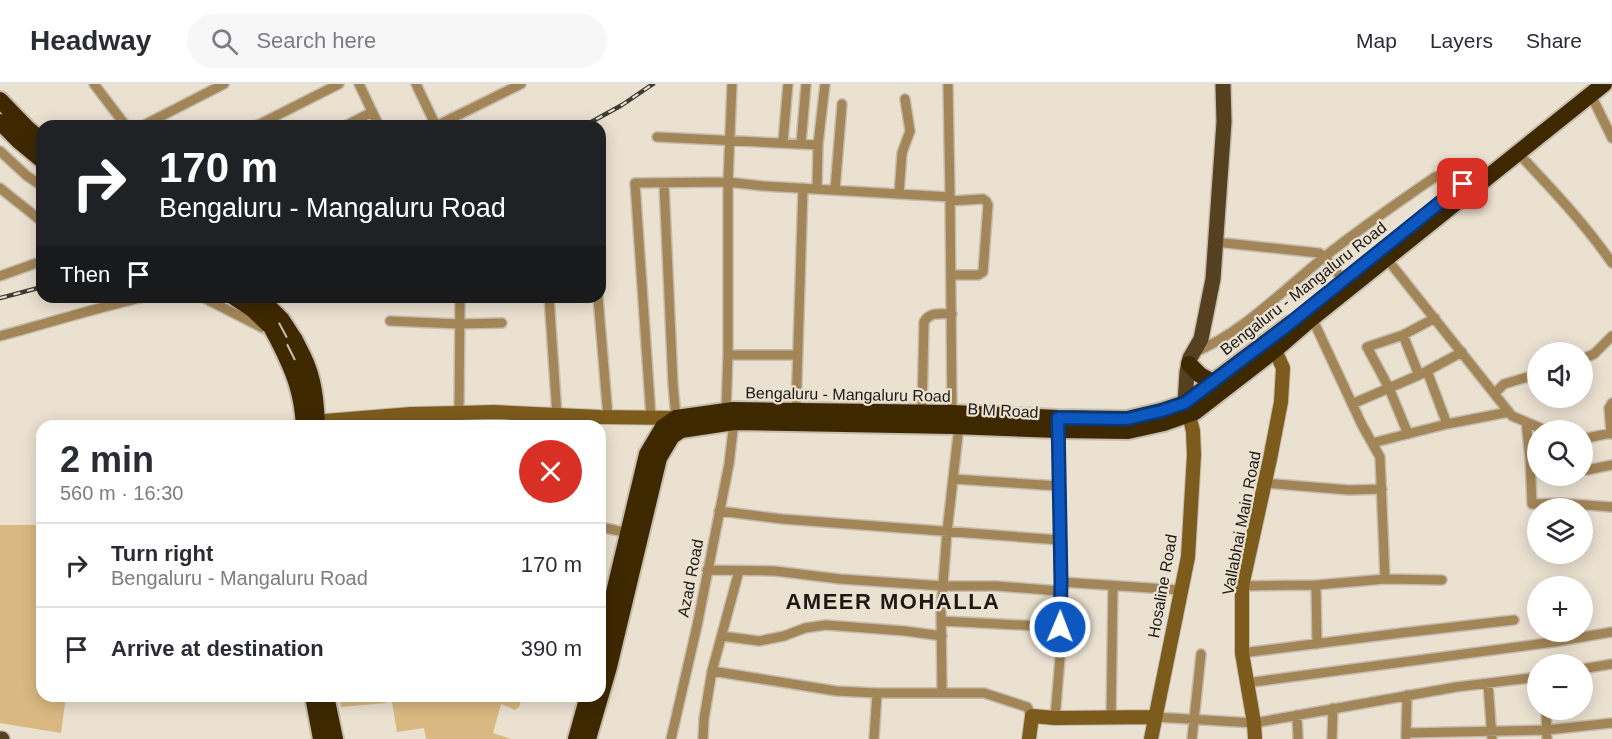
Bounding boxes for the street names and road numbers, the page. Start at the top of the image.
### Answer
street label: Bengaluru - Mangaluru Road [1217,218,1389,358]
street label: Bengaluru - Mangaluru Road [745,384,951,405]
street label: B M Road [967,400,1039,421]
street label: Vallabhai Main Road [1219,450,1264,597]
street label: Hosaline Road [1145,533,1180,639]
street label: Azad Road [675,538,706,619]

